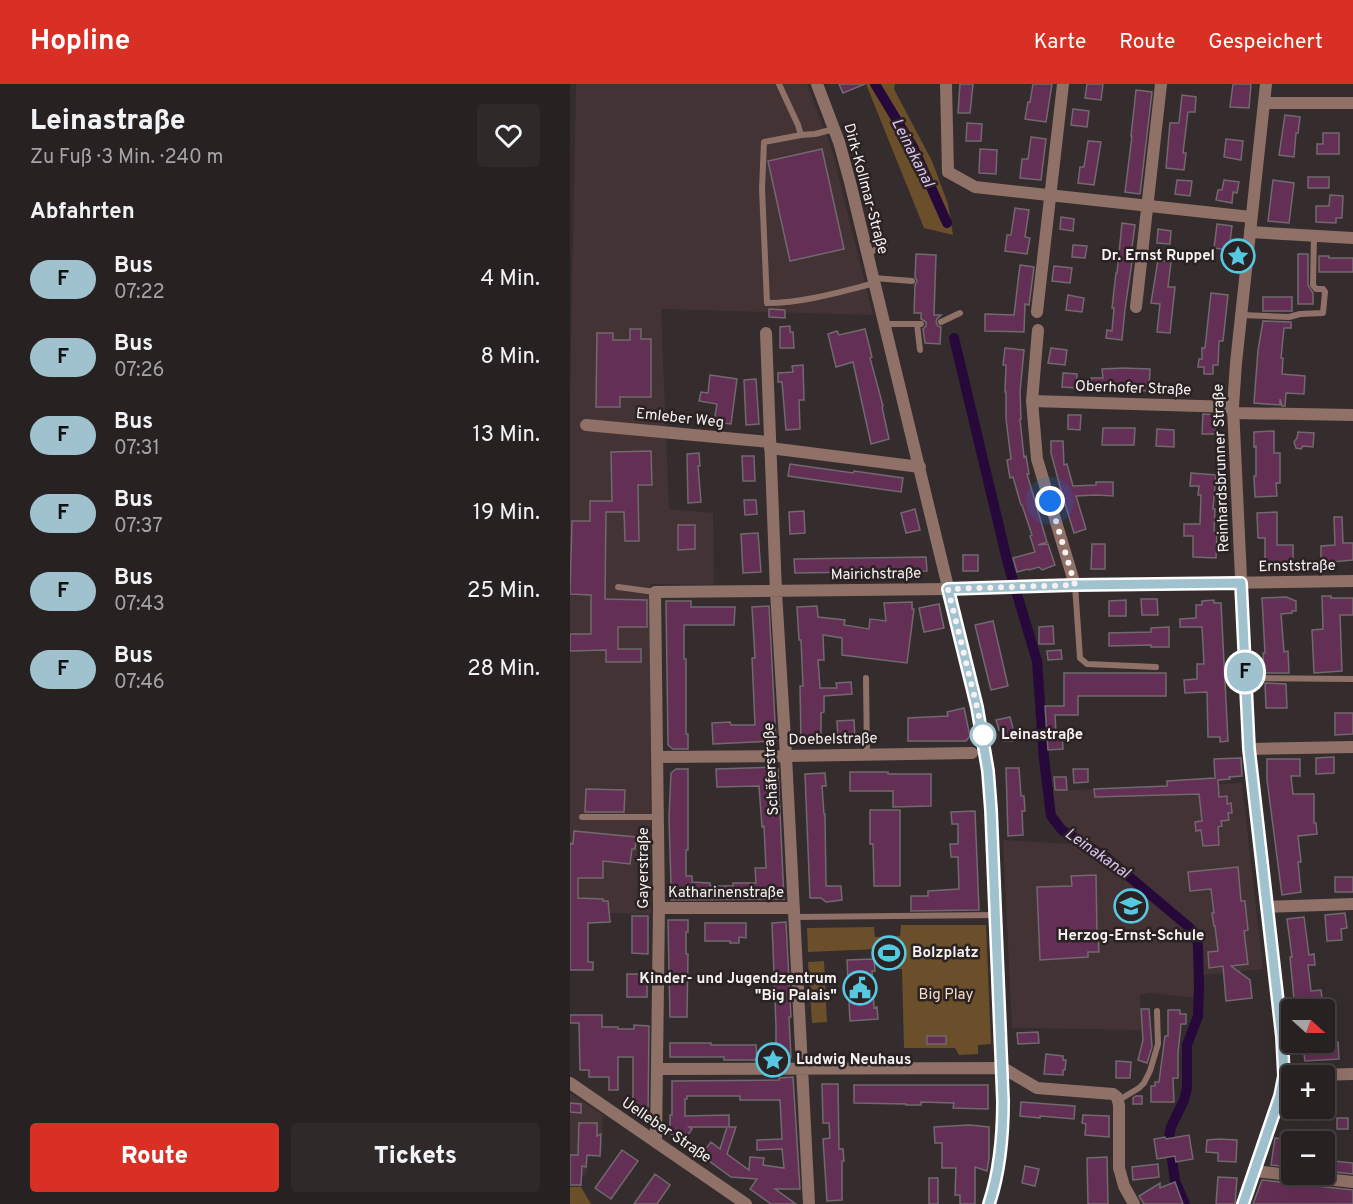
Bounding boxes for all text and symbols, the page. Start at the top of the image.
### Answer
text: Hopline [30,24,130,60]
text: Karte [1034,29,1086,56]
text: Route [1119,29,1175,56]
text: Gespeichert [1208,29,1323,56]
text: Leinastraße [30,104,186,140]
button: heart [477,104,540,167]
water label: Leinakanal [886,115,938,192]
street label: Dirk-Kollmar-Straße [838,121,892,257]
text: Zu Fuß · 3 Min. · 240 m [30,145,223,171]
text: Abfahrten [30,199,135,226]
place icon: Dr. Ernst Ruppel [1220,238,1256,274]
place label: Dr. Ernst Ruppel [1101,247,1215,266]
text: Bus [114,253,153,280]
text: F [57,266,69,293]
text: 4 Min. [480,266,540,293]
text: 07:22 [114,280,165,306]
text: Bus [114,331,153,358]
text: F [57,344,69,371]
text: 8 Min. [481,344,540,371]
text: 07:26 [114,358,165,384]
street label: Oberhofer Straße [1075,377,1191,401]
street label: Reinhardsbrunner Straße [1210,383,1234,553]
street label: Emleber Weg [635,405,725,433]
text: Bus [114,409,153,436]
text: F [57,422,69,449]
text: 13 Min. [473,422,540,449]
text: 07:31 [114,436,160,462]
your location [1035,486,1065,516]
text: Bus [114,487,153,514]
text: F [57,500,69,527]
text: 19 Min. [473,500,540,527]
text: 07:37 [114,514,163,540]
street label: Ernststraße [1258,557,1336,577]
text: Bus [114,565,153,592]
street label: Mairichstraße [831,565,921,585]
text: F [57,578,69,605]
text: 25 Min. [467,578,540,605]
text: 07:43 [114,592,165,618]
text: Bus [114,643,153,670]
line badge: F [1226,652,1264,692]
text: F [57,656,69,683]
text: 28 Min. [467,656,540,683]
text: F [1239,659,1251,686]
text: 07:46 [114,670,165,696]
street label: Schäferstraße [760,722,784,816]
marker: Leinastraße [970,722,996,748]
place label: Leinastraße [1001,726,1083,745]
street label: Doebelstraße [788,730,878,750]
water label: Leinakanal [1061,824,1134,884]
street label: Gayerstraße [635,827,654,909]
street label: Katharinenstraße [668,884,784,903]
school or university icon: Herzog-Ernst-Schule [1113,888,1149,924]
place label: Herzog-Ernst-Schule [1058,927,1204,946]
sports icon: Bolzplatz [871,935,907,971]
place label: Bolzplatz [912,944,979,963]
place label: Kinder- und Jugendzentrum "Big Palais" [639,970,837,1006]
public building icon: Kinder- und Jugendzentrum "Big Palais" [842,970,878,1006]
park label: Big Play [919,986,973,1005]
north arrow [1281,999,1335,1053]
map controls [1281,999,1335,1185]
place icon: Ludwig Neuhaus [755,1042,791,1078]
place label: Ludwig Neuhaus [796,1051,911,1070]
button: + [1281,1065,1335,1119]
street label: Uelleber Straße [617,1094,715,1168]
button: Route [30,1123,279,1192]
button: Tickets [291,1123,540,1192]
button: − [1281,1131,1335,1185]

